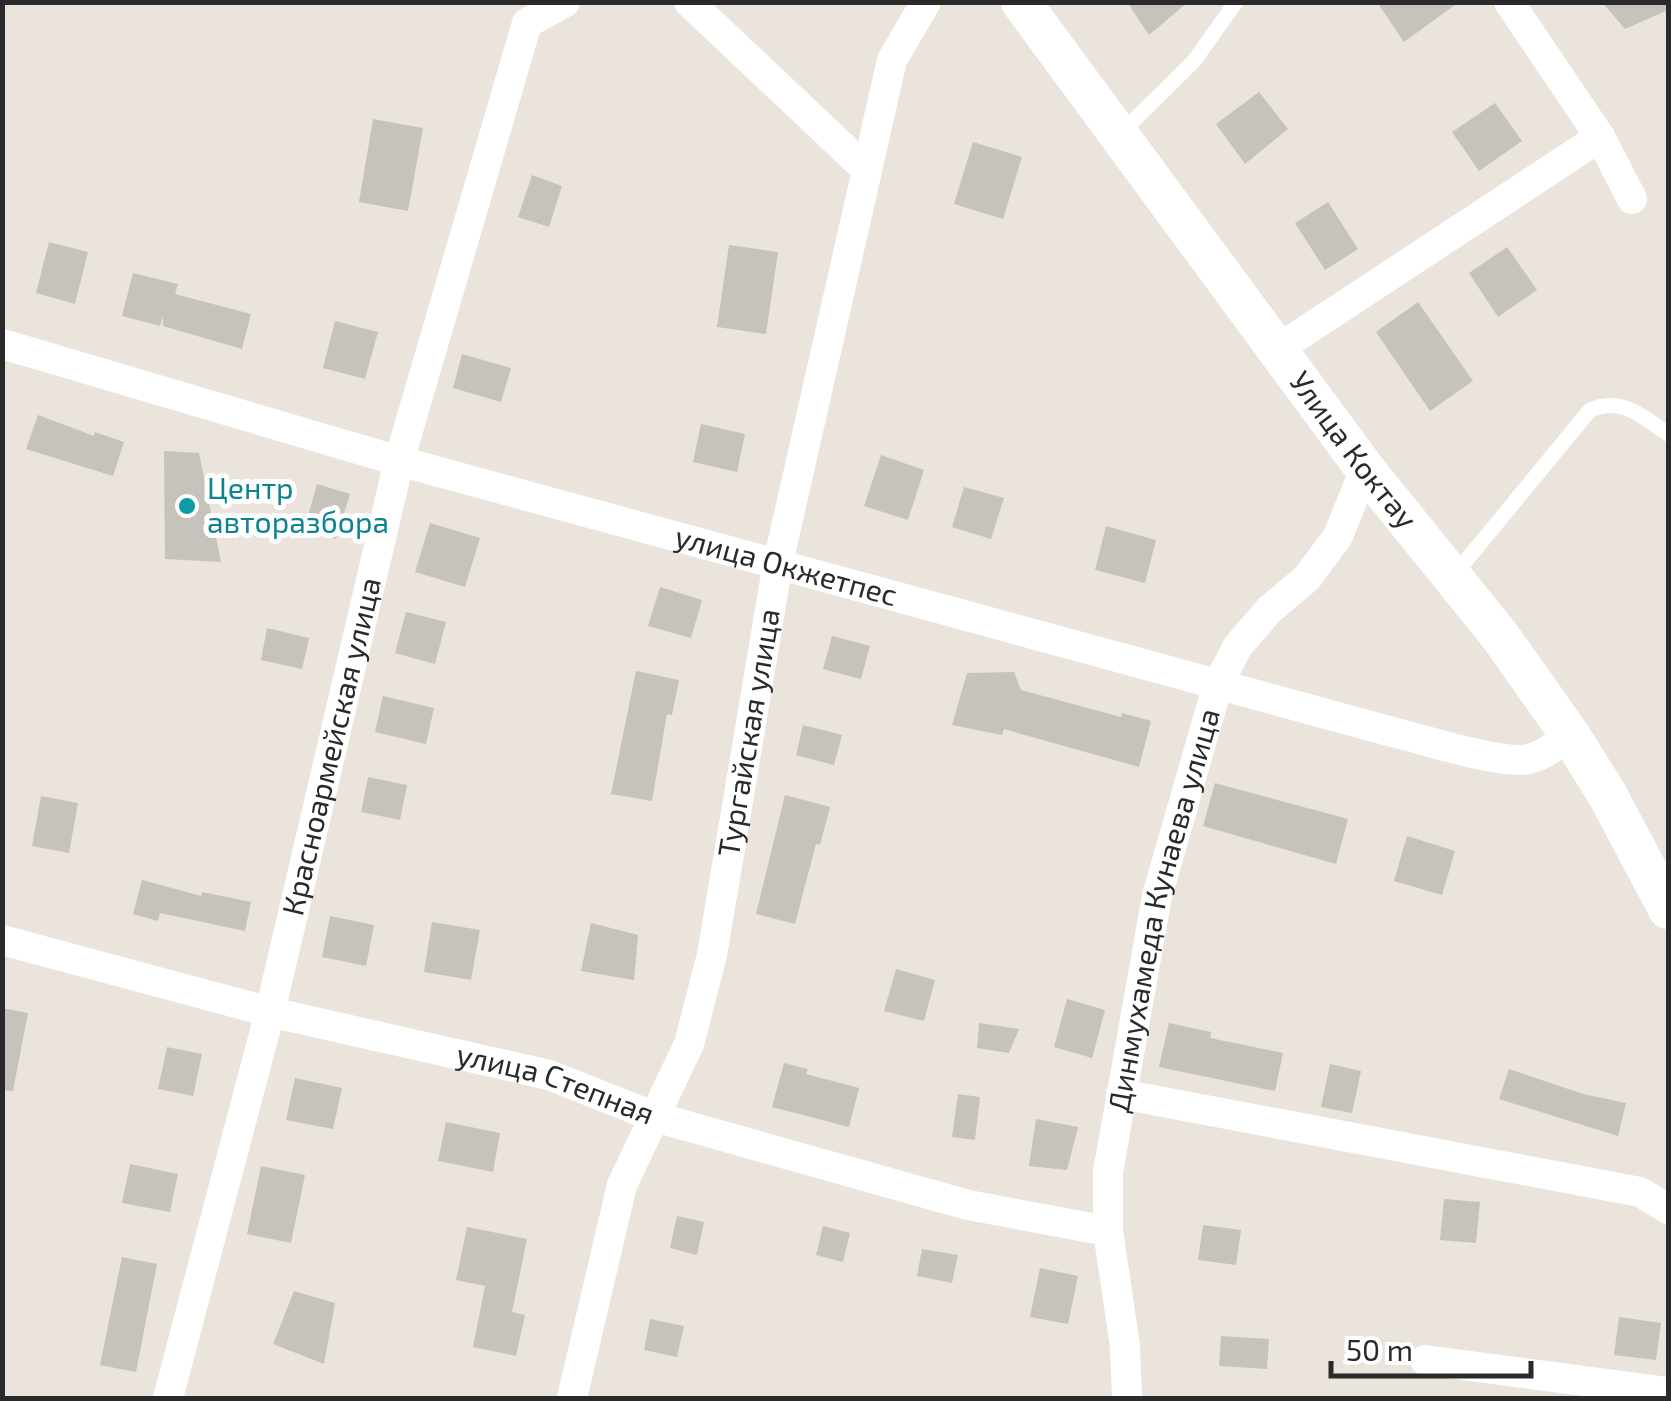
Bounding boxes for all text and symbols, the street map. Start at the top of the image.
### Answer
street label: Улица Коктау [1283,363,1426,536]
place label: Центр авторазбора [207,469,389,539]
marker: Центр авторазбора [176,495,198,517]
street label: улица Окжетпес [671,517,902,612]
street label: Красноармейская улица [273,573,387,919]
street label: Тургайская улица [709,606,786,859]
street label: Динмухамеда Кунаева улица [1099,704,1226,1115]
street label: улица Степная [453,1035,660,1131]
scale bar [1331,1316,1531,1378]
text: 50 m [1346,1331,1413,1367]

